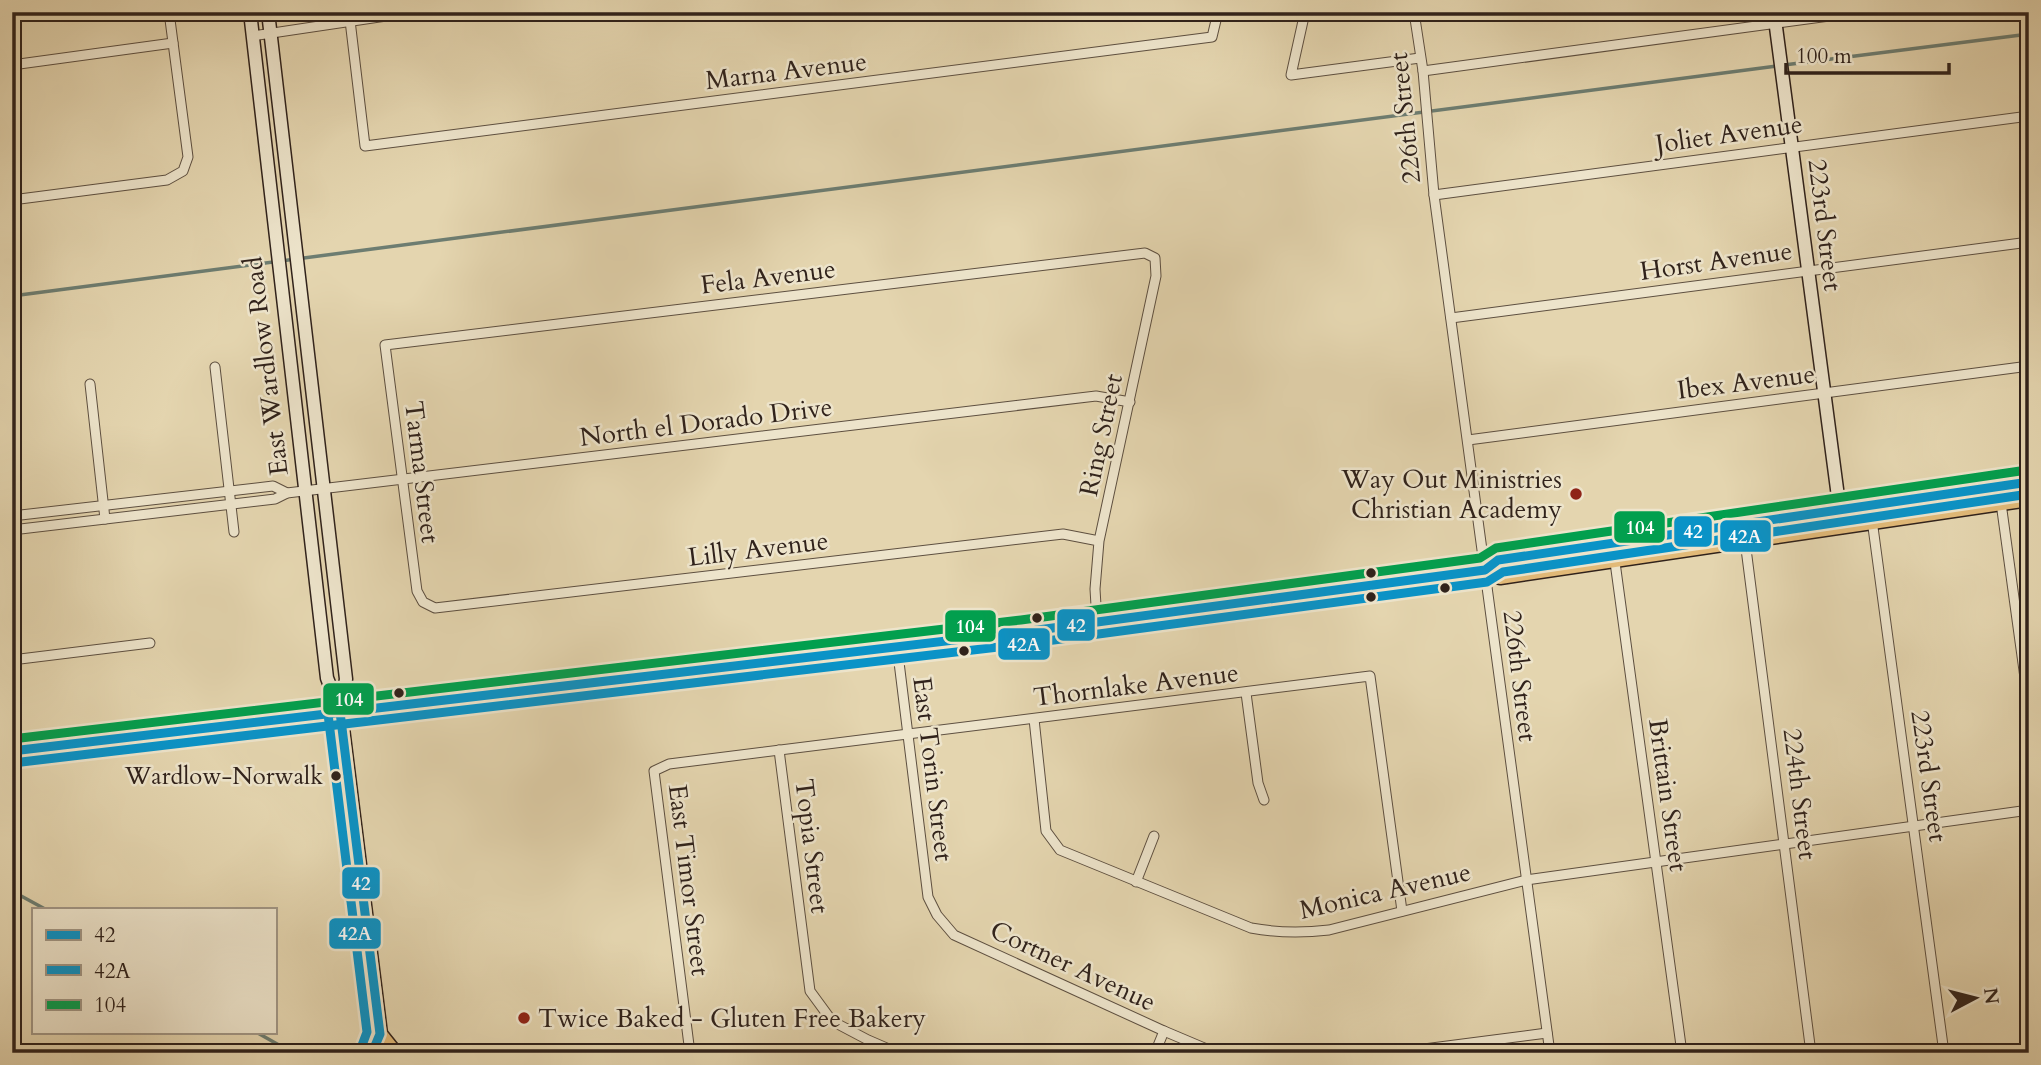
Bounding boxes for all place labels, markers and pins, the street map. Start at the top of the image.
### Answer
place label: Way Out Ministries Christian Academy [1340,462,1562,527]
marker: Way Out Ministries Christian Academy [1568,486,1584,502]
unlabelled marker [1364,566,1378,580]
unlabelled marker [1438,581,1452,595]
unlabelled marker [1364,590,1378,604]
unlabelled marker [1030,611,1044,625]
unlabelled marker [957,644,971,658]
unlabelled marker [392,686,406,700]
place label: Wardlow-Norwalk [124,760,323,793]
marker: Wardlow-Norwalk [329,769,343,783]
place label: Twice Baked - Gluten Free Bakery [538,1001,926,1036]
marker: Twice Baked - Gluten Free Bakery [516,1010,532,1026]

